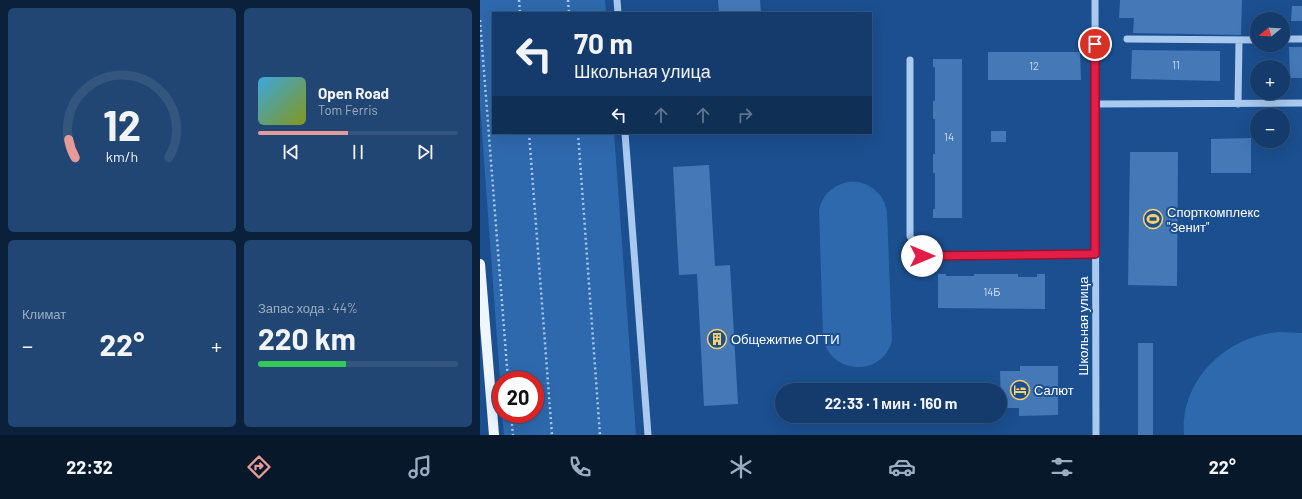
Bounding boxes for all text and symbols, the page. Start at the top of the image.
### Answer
north arrow [1250,12,1290,52]
map controls [1250,12,1290,148]
text: 70 m [574,26,633,60]
pin [1078,27,1112,61]
icon: left [508,28,560,80]
icon: arrive [1084,33,1106,55]
house number: 11 [1172,58,1180,71]
house number: 12 [1029,59,1039,72]
text: Школьная улица [574,60,711,82]
button: + [1250,60,1290,100]
text: Open Road [318,84,389,102]
text: 12 [103,99,141,149]
text: Tom Ferris [318,102,378,118]
icon: left [608,104,630,126]
icon: ahead [650,104,672,126]
icon: ahead [692,104,714,126]
icon: right [734,104,756,126]
button: − [1250,108,1290,148]
house number: 14 [944,130,954,143]
icon: previous [280,141,302,163]
icon: pause [347,141,369,163]
icon: next [414,141,436,163]
text: km/h [106,148,138,165]
place label: Спорткомплекс "Зенит" [1167,204,1260,235]
sports icon: Спорткомплекс "Зенит" [1142,208,1164,230]
position arrow [901,235,943,277]
street label: Школьная улица [1075,276,1091,375]
house number: 14Б [983,285,1001,298]
text: Запас хода · 44% [258,300,358,316]
text: Климат [22,306,66,322]
text: 220 km [258,320,356,356]
text: 22° [100,326,144,362]
building icon: Общежитие ОГТИ [706,328,728,350]
place label: Общежитие ОГТИ [731,331,840,347]
text: − [22,332,33,358]
text: + [211,332,222,358]
speed limit sign: 20 [492,371,544,423]
hotel icon: Салют [1009,379,1031,401]
place label: Салют [1034,382,1074,398]
text: 22:33 · 1 мин · 160 m [825,394,957,412]
icon: directions [245,453,273,481]
icon: music [406,453,434,481]
icon: phone [566,453,594,481]
icon: climate [727,453,755,481]
icon: car [888,453,916,481]
icon: filters [1048,453,1076,481]
text: 22:32 [66,456,113,478]
text: 22° [1209,456,1236,478]

